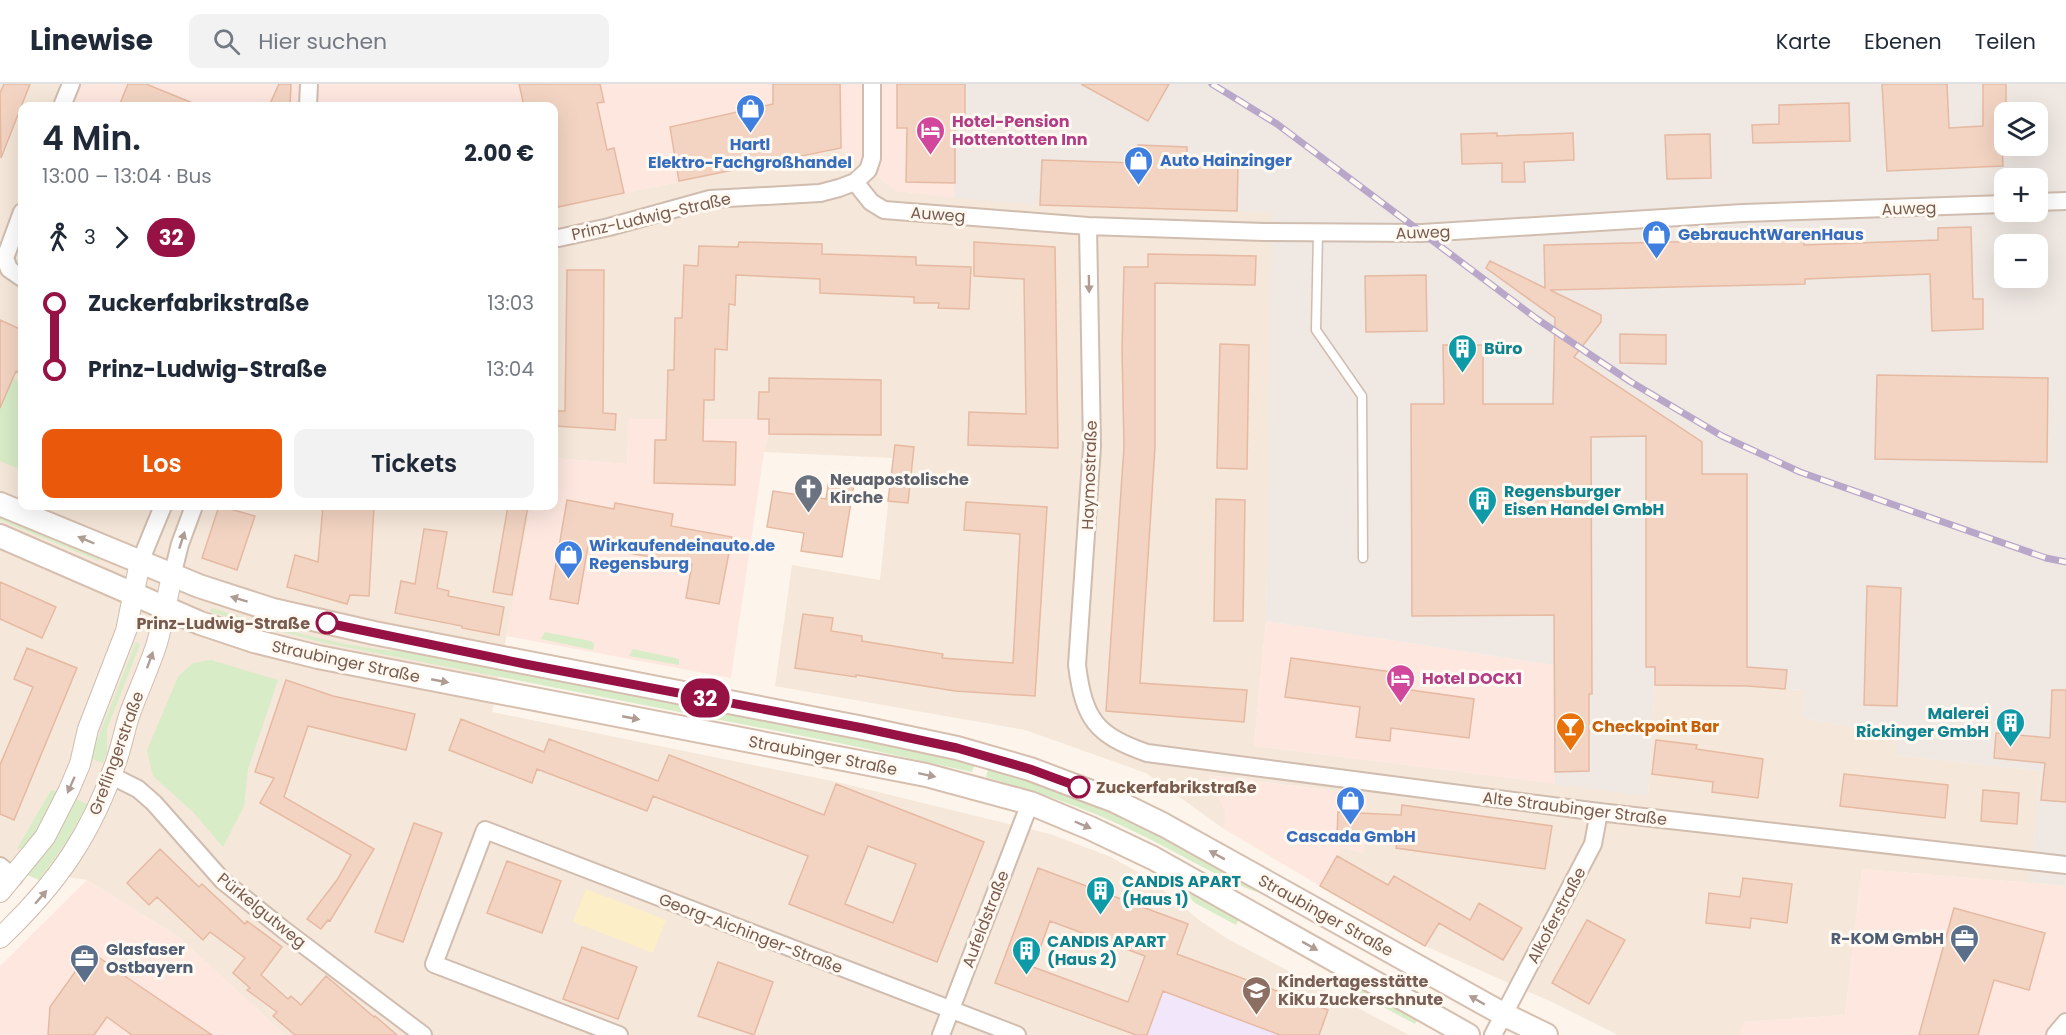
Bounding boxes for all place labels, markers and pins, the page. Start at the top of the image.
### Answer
shop icon: Hartl Elektro-Fachgroßhandel [734,93,766,135]
place label: Hotel-Pension Hottentotten Inn [952,110,1088,151]
hotel icon: Hotel-Pension Hottentotten Inn [915,114,947,156]
place label: Hartl Elektro-Fachgroßhandel [648,133,852,174]
shop icon: Auto Hainzinger [1123,144,1155,186]
place label: Auto Hainzinger [1160,149,1292,172]
shop icon: GebrauchtWarenHaus [1641,218,1673,260]
place label: GebrauchtWarenHaus [1678,223,1864,246]
building icon: Büro [1447,332,1479,374]
place label: Büro [1484,337,1522,360]
place label: Neuapostolische Kirche [830,468,969,509]
church icon: Neuapostolische Kirche [793,472,825,514]
place label: Regensburger Eisen Handel GmbH [1504,480,1664,521]
building icon: Regensburger Eisen Handel GmbH [1467,484,1499,526]
place label: Wirkaufendeinauto.de Regensburg [589,534,775,575]
shop icon: Wirkaufendeinauto.de Regensburg [552,538,584,580]
place label: Prinz-Ludwig-Straße [136,612,310,635]
marker: Prinz-Ludwig-Straße [316,612,338,634]
hotel icon: Hotel DOCK1 [1385,662,1417,704]
place label: Hotel DOCK1 [1422,667,1522,690]
place label: Malerei Rickinger GmbH [1856,702,1989,743]
building icon: Malerei Rickinger GmbH [1994,706,2026,748]
bar icon: Checkpoint Bar [1555,710,1587,752]
place label: Checkpoint Bar [1592,715,1719,738]
marker: Zuckerfabrikstraße [1068,776,1090,798]
place label: Zuckerfabrikstraße [1096,776,1257,799]
shop icon: Cascada GmbH [1335,784,1367,826]
place label: Cascada GmbH [1286,825,1416,848]
place label: CANDIS APART (Haus 1) [1122,870,1242,911]
building icon: CANDIS APART (Haus 1) [1085,874,1117,916]
office icon: R-KOM GmbH [1949,922,1981,964]
place label: R-KOM GmbH [1831,927,1944,950]
place label: CANDIS APART (Haus 2) [1047,930,1167,971]
building icon: CANDIS APART (Haus 2) [1010,934,1042,976]
place label: Glasfaser Ostbayern [106,938,193,979]
office icon: Glasfaser Ostbayern [69,942,101,984]
place label: Kindertagesstätte KiKu Zuckerschnute [1278,970,1443,1011]
school or university icon: Kindertagesstätte KiKu Zuckerschnute [1241,974,1273,1016]

